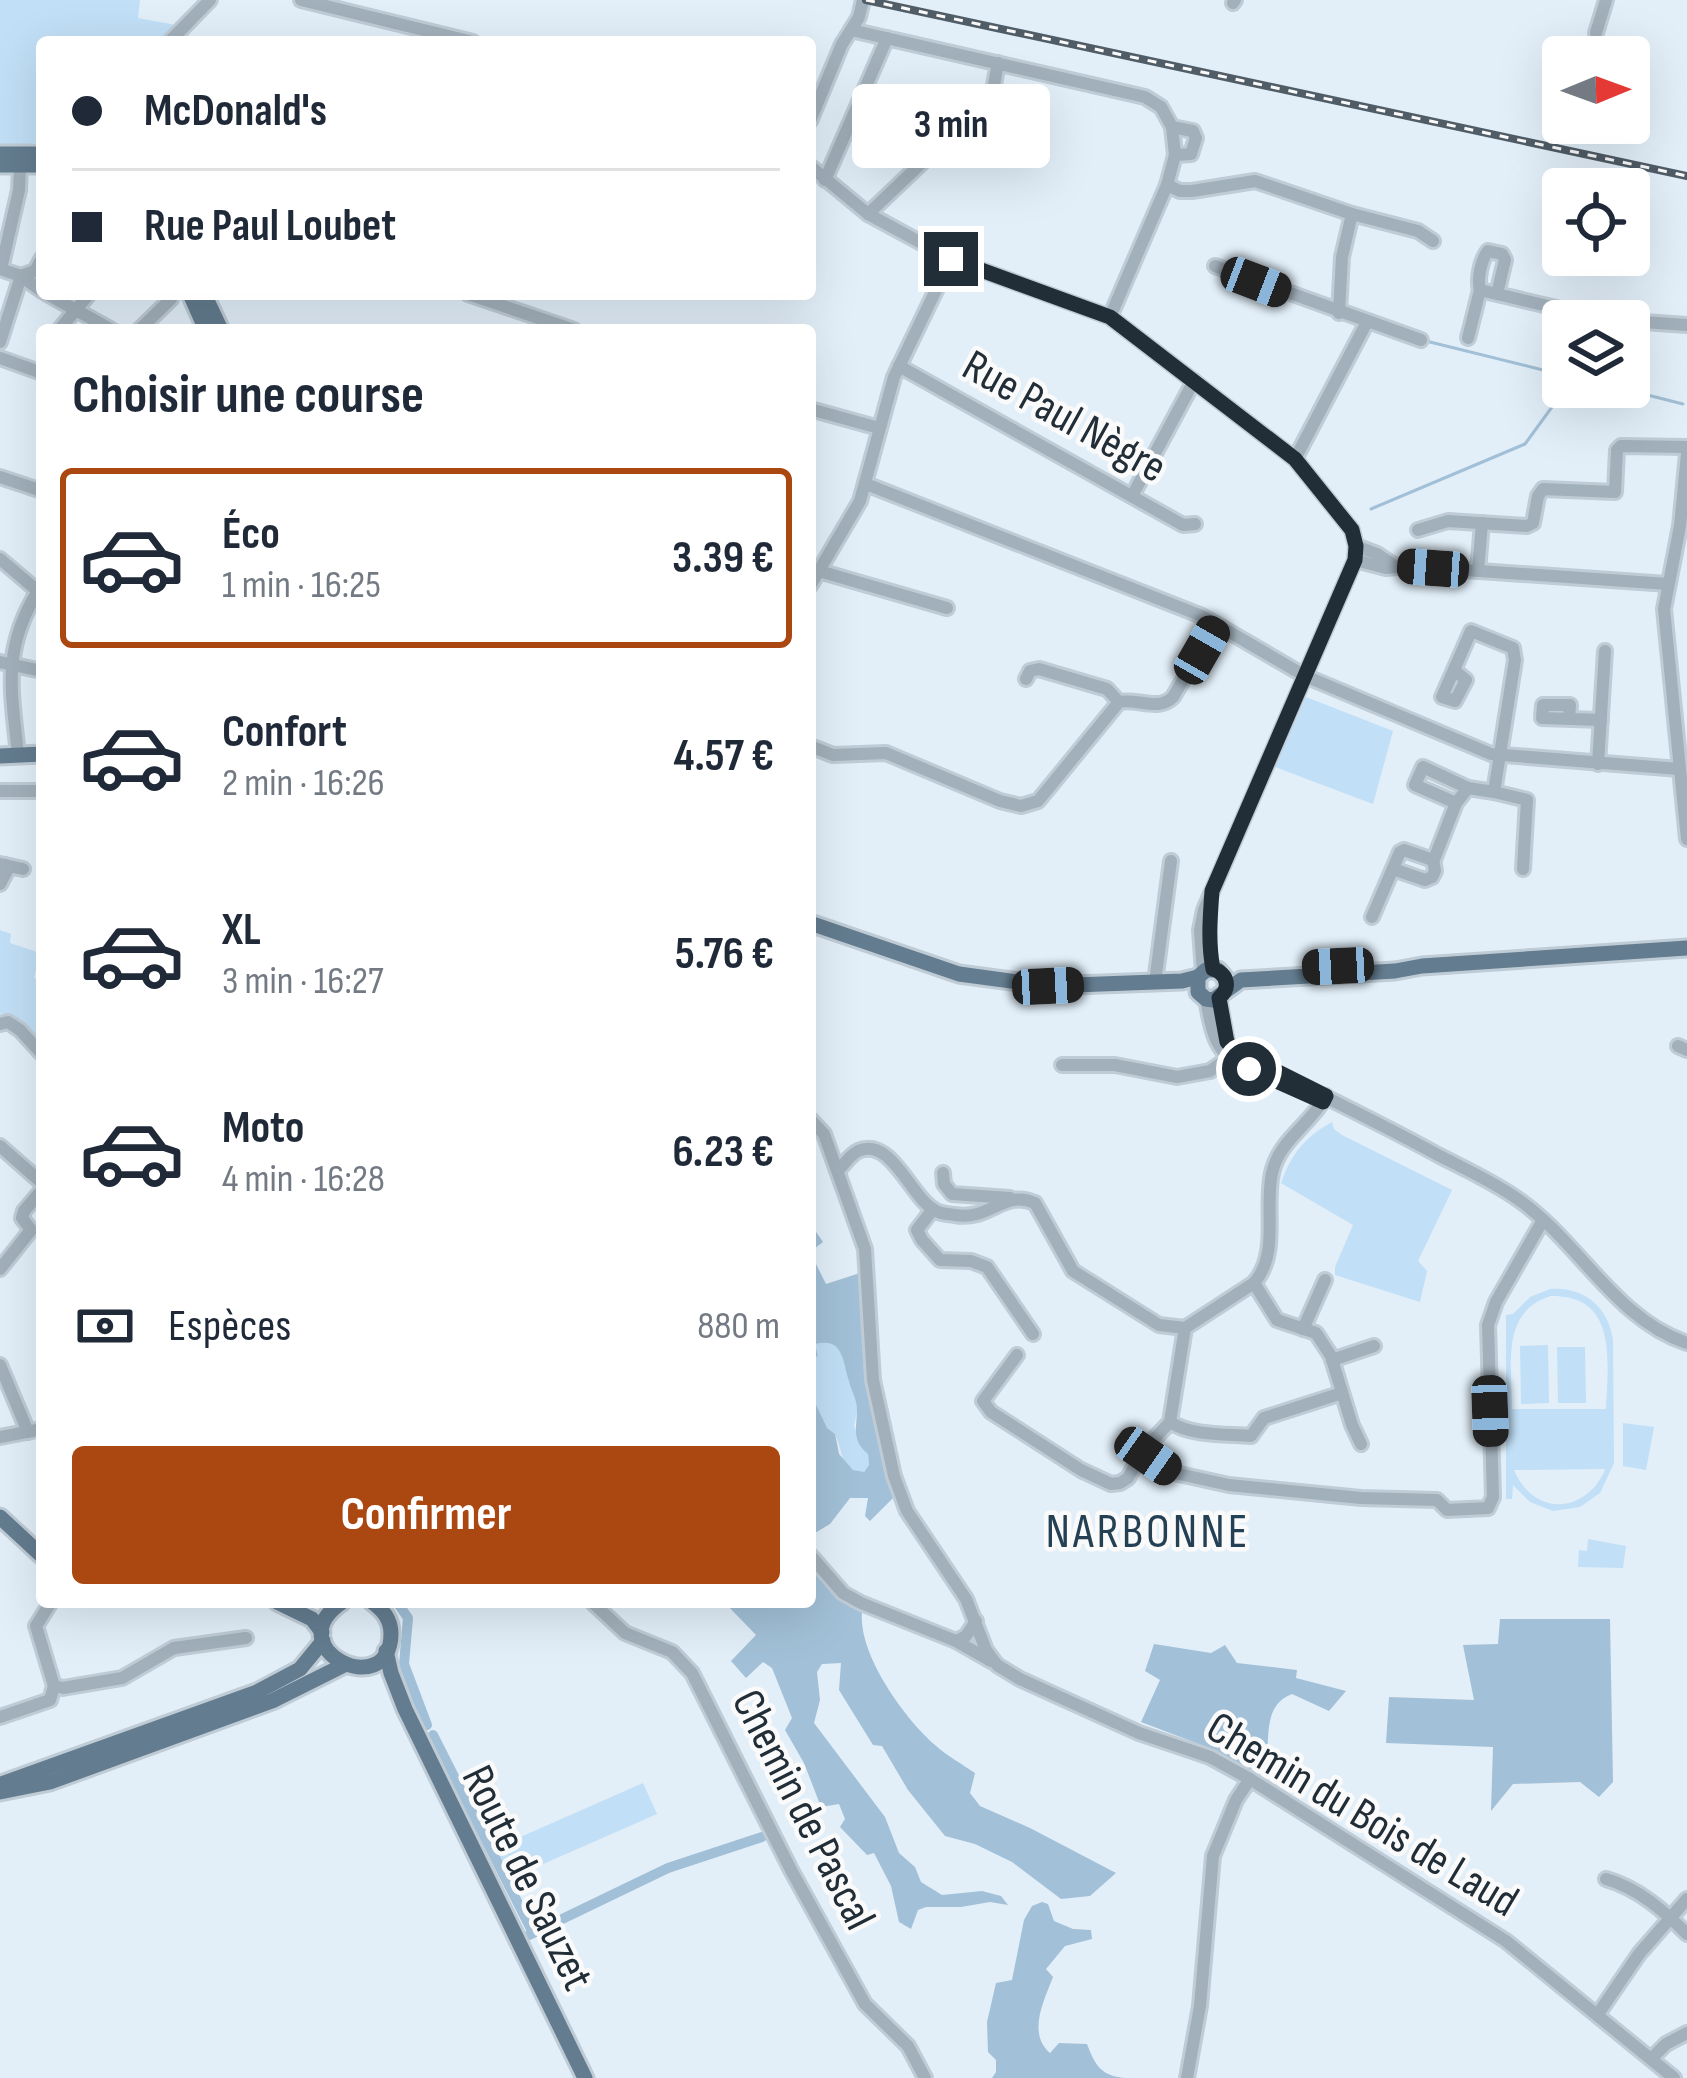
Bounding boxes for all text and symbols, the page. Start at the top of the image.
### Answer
north arrow [1542,36,1650,144]
map controls [1542,36,1650,408]
text: McDonald's [144,84,327,139]
callout: 3 min [852,85,1050,169]
text: 3 min [914,102,988,149]
button: locate [1542,168,1650,276]
text: Rue Paul Loubet [144,199,396,254]
route end [924,232,978,286]
car [1216,252,1296,312]
button: layers [1542,300,1650,408]
street label: Rue Paul Nègre [953,339,1175,495]
text: Choisir une course [72,363,424,428]
icon: car [78,504,186,612]
text: Éco [222,507,280,562]
text: 3.39 € [672,531,774,586]
car [1396,548,1470,588]
text: 1 min · 16:25 [222,562,381,609]
car [1168,610,1236,690]
icon: car [78,702,186,810]
text: Confort [222,705,347,760]
text: 4.57 € [674,729,774,784]
text: 2 min · 16:26 [222,760,385,807]
icon: car [78,900,186,1008]
text: XL [222,903,261,958]
text: 5.76 € [675,927,774,982]
car [1301,946,1375,986]
text: 3 min · 16:27 [222,958,384,1005]
car [1011,966,1085,1006]
route start [1222,1042,1276,1096]
icon: car [78,1098,186,1206]
text: Moto [222,1101,304,1156]
text: 6.23 € [672,1125,774,1180]
text: 4 min · 16:28 [222,1156,385,1203]
icon: cash [72,1293,138,1359]
text: Espèces [168,1299,291,1354]
text: 880 m [697,1303,780,1350]
car [1471,1374,1509,1448]
car [1108,1421,1188,1491]
button: Confirmer [72,1446,780,1584]
district label: NARBONNE [1045,1504,1251,1561]
street label: Chemin de Pascal [719,1681,887,1939]
street label: Chemin du Bois de Laud [1196,1700,1528,1930]
street label: Route de Sauzet [449,1757,605,1999]

